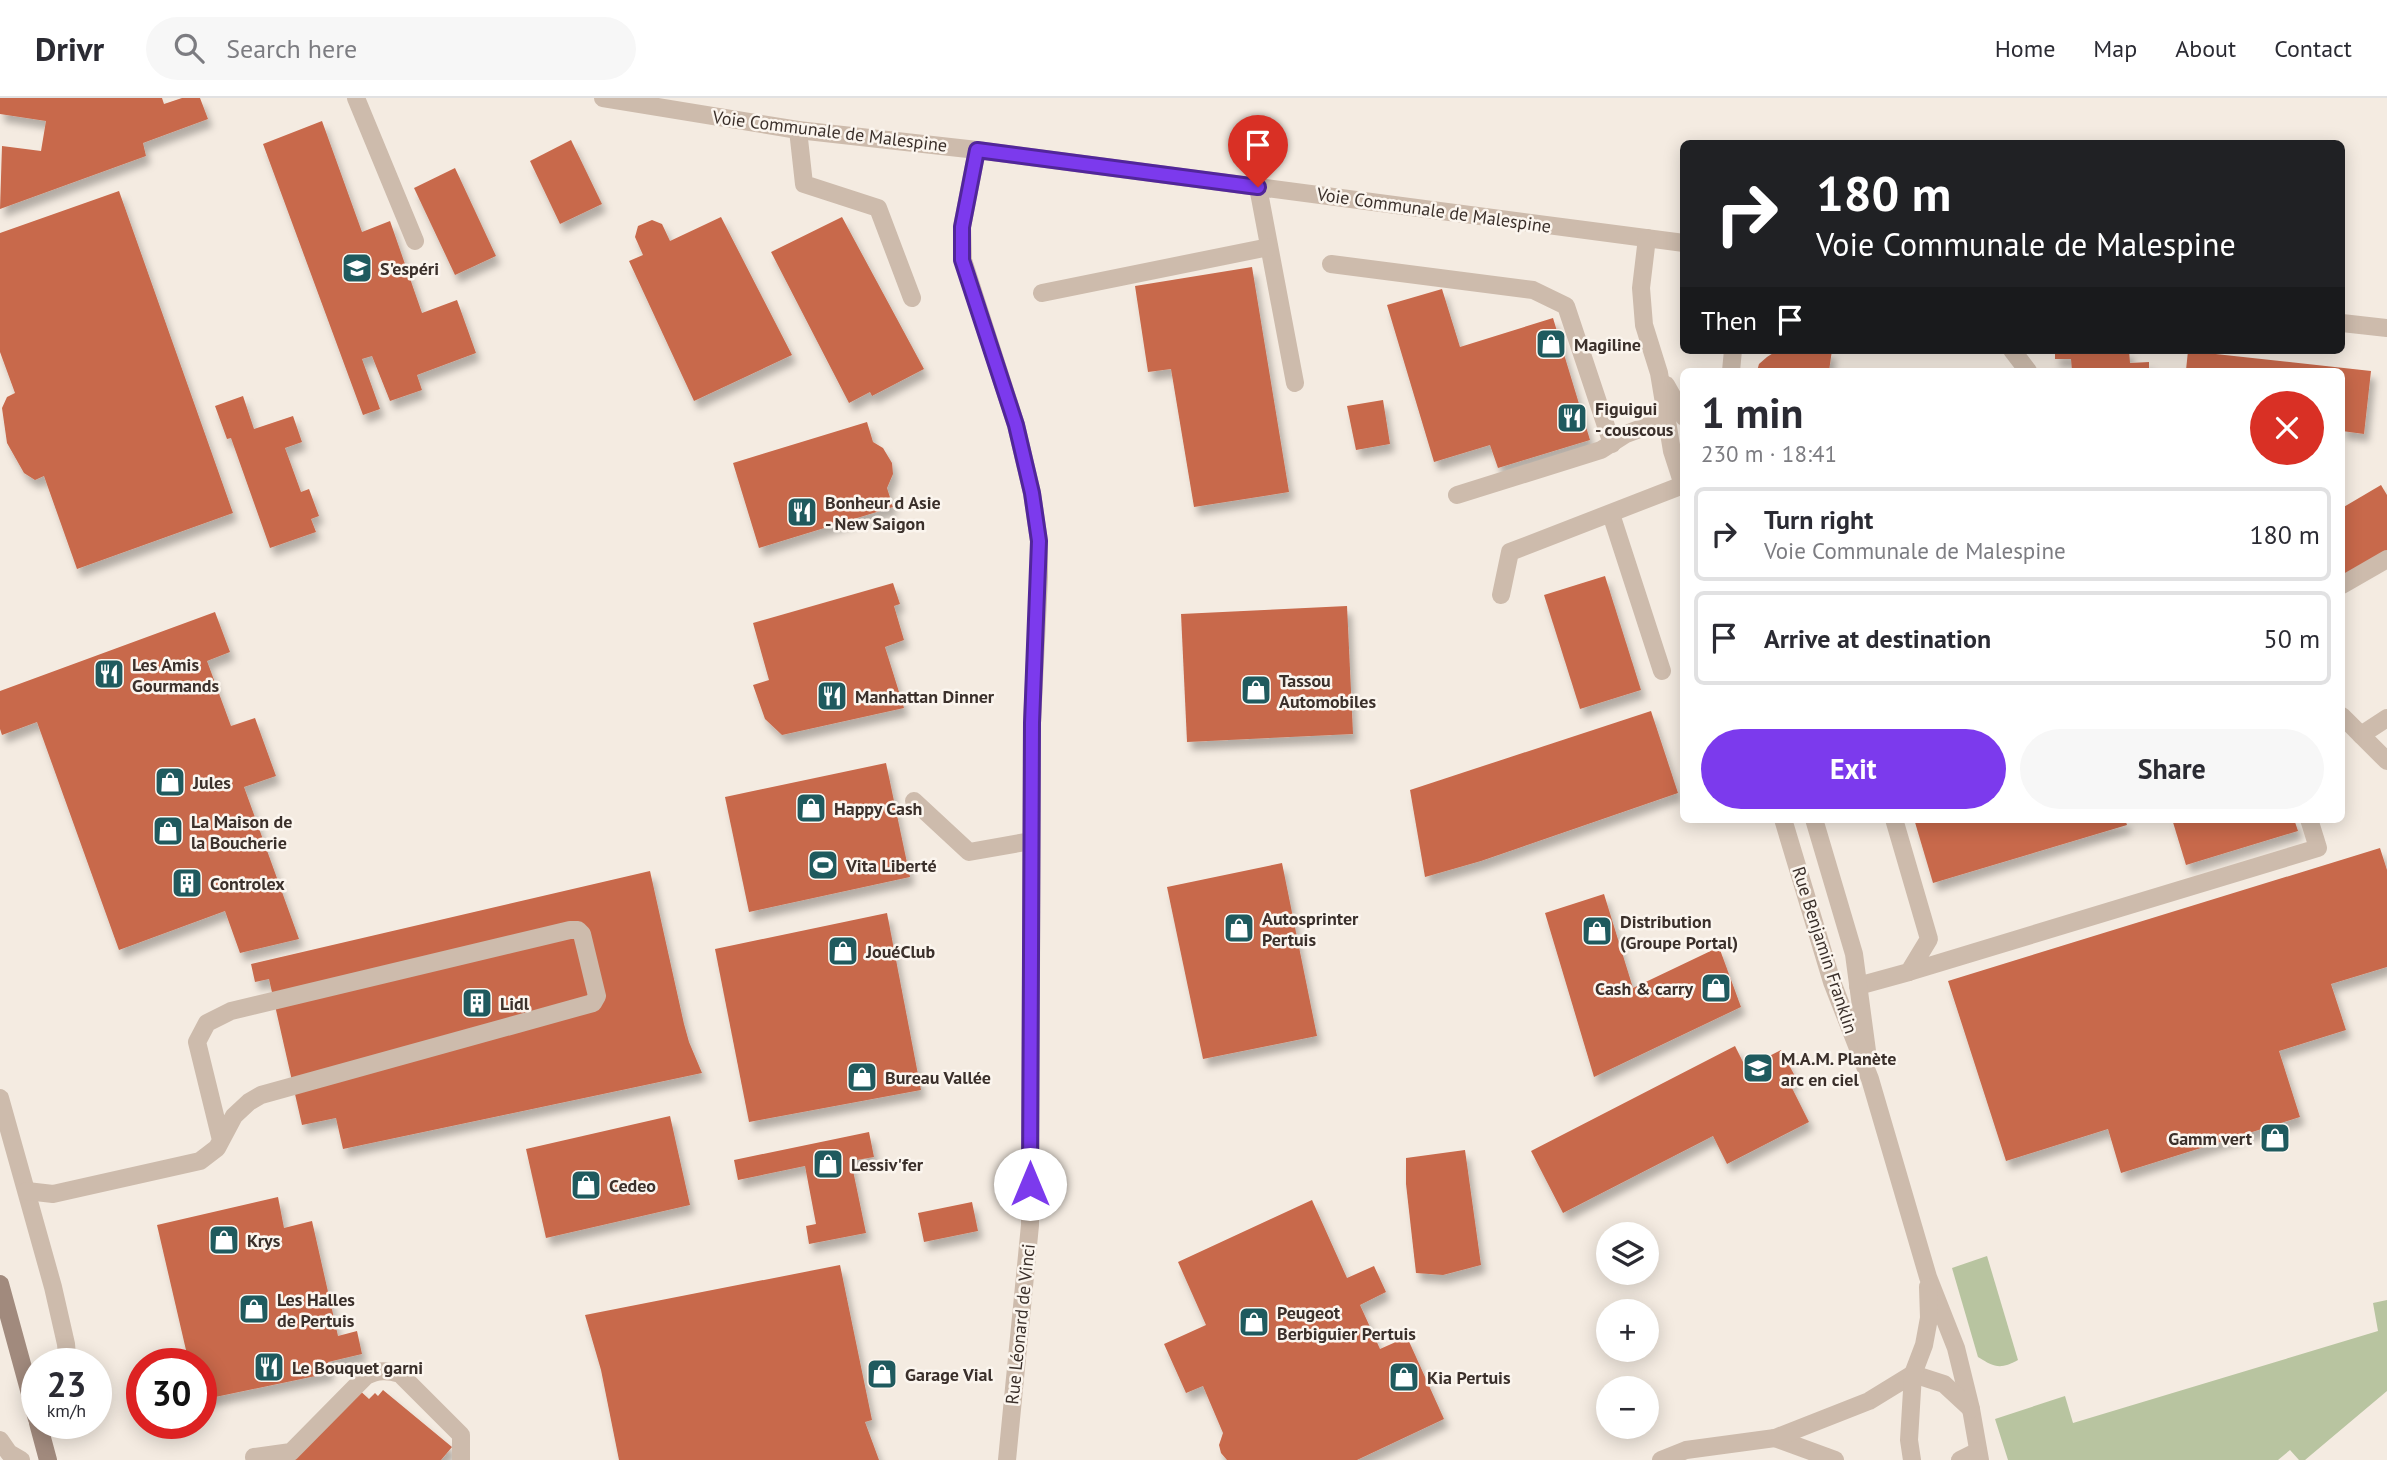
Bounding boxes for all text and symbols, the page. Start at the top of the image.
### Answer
search box [146,17,636,80]
text: Drivr [35,27,104,70]
icon: search [170,29,208,67]
text: Search here [226,32,357,65]
text: Home [1995,33,2055,64]
text: Map [2093,33,2137,64]
text: About [2175,33,2236,64]
text: Contact [2274,33,2352,64]
street label: Voie Communale de Malespine [710,105,949,157]
pin [1228,115,1288,187]
icon: arrive [1239,126,1277,164]
text: 180 m [1816,161,1951,225]
icon: right [1701,168,1792,259]
street label: Voie Communale de Malespine [1314,182,1553,238]
text: Voie Communale de Malespine [1816,223,2236,265]
school or university icon: S'espéri [340,251,374,285]
place label: S'espéri [380,257,439,280]
icon: arrive [1771,301,1809,339]
text: Then [1701,304,1757,337]
shop icon: Magiline [1534,327,1568,361]
place label: Magiline [1574,333,1641,356]
text: 1 min [1701,385,1803,440]
button: close [2250,391,2324,465]
place label: Figuigui - couscous [1595,397,1674,441]
restaurant icon: Figuigui - couscous [1555,401,1589,435]
text: 230 m · 18:41 [1701,439,1837,468]
place label: Bonheur d Asie - New Saigon [825,491,941,535]
restaurant icon: Bonheur d Asie - New Saigon [785,495,819,529]
text: Turn right [1764,503,1873,536]
icon: right [1705,515,1743,553]
text: 180 m [2249,518,2320,551]
text: Voie Communale de Malespine [1764,536,2066,565]
icon: arrive [1705,619,1743,657]
text: Arrive at destination [1764,622,1991,655]
text: 50 m [2264,622,2320,655]
place label: Les Amis Gourmands [132,653,220,697]
restaurant icon: Les Amis Gourmands [92,657,126,691]
place label: Tassou Automobiles [1279,669,1377,713]
shop icon: Tassou Automobiles [1239,673,1273,707]
restaurant icon: Manhattan Dinner [815,679,849,713]
place label: Manhattan Dinner [855,685,995,708]
button: Exit [1701,729,2006,809]
button: Share [2020,729,2324,809]
shop icon: Jules [153,765,187,799]
place label: Jules [192,771,231,794]
shop icon: Happy Cash [794,791,828,825]
place label: Happy Cash [834,797,922,820]
place label: La Maison de la Boucherie [191,810,292,854]
shop icon: La Maison de la Boucherie [151,814,185,848]
sports icon: Vita Liberté [806,848,840,882]
place label: Vita Liberté [845,854,937,877]
street label: Rue Benjamin Franklin [1787,864,1863,1036]
building icon: Controlex [170,866,204,900]
place label: Controlex [210,872,285,895]
place label: Autosprinter Pertuis [1262,907,1359,951]
place label: Distribution (Groupe Portal) [1620,910,1738,954]
shop icon: Autosprinter Pertuis [1222,911,1256,945]
shop icon: Distribution (Groupe Portal) [1580,914,1614,948]
shop icon: JouéClub [826,934,860,968]
place label: JouéClub [865,940,936,963]
shop icon: Cash & carry [1699,971,1733,1005]
place label: Cash & carry [1595,977,1693,1000]
building icon: Lidl [460,986,494,1020]
place label: Lidl [500,992,530,1015]
place label: M.A.M. Planète arc en ciel [1781,1047,1896,1091]
school or university icon: M.A.M. Planète arc en ciel [1741,1051,1775,1085]
shop icon: Bureau Vallée [845,1060,879,1094]
place label: Bureau Vallée [885,1066,991,1089]
shop icon: Gamm vert [2258,1121,2292,1155]
place label: Gamm vert [2168,1127,2253,1150]
shop icon: Lessiv'fer [811,1147,845,1181]
position arrow [993,1147,1067,1221]
place label: Lessiv'fer [851,1153,924,1176]
shop icon: Cedeo [569,1168,603,1202]
place label: Cedeo [609,1174,656,1197]
map controls [1596,1222,1659,1439]
button: layers [1596,1222,1659,1285]
shop icon: Krys [207,1223,241,1257]
place label: Krys [247,1229,281,1252]
street label: Rue Léonard de Vinci [1000,1243,1040,1405]
place label: Les Halles de Pertuis [277,1288,355,1332]
shop icon: Les Halles de Pertuis [237,1292,271,1326]
button: + [1596,1299,1659,1362]
place label: Peugeot Berbiguier Pertuis [1277,1301,1416,1345]
shop icon: Peugeot Berbiguier Pertuis [1237,1305,1271,1339]
speed limit sign: 30 [126,1348,217,1439]
restaurant icon: Le Bouquet garni [252,1350,286,1384]
place label: Le Bouquet garni [292,1356,423,1379]
shop icon: Garage Vial [865,1357,899,1391]
shop icon: Kia Pertuis [1387,1360,1421,1394]
text: 23 [47,1361,86,1407]
place label: Garage Vial [905,1363,994,1386]
place label: Kia Pertuis [1427,1366,1511,1389]
button: − [1596,1376,1659,1439]
text: km/h [47,1399,86,1422]

